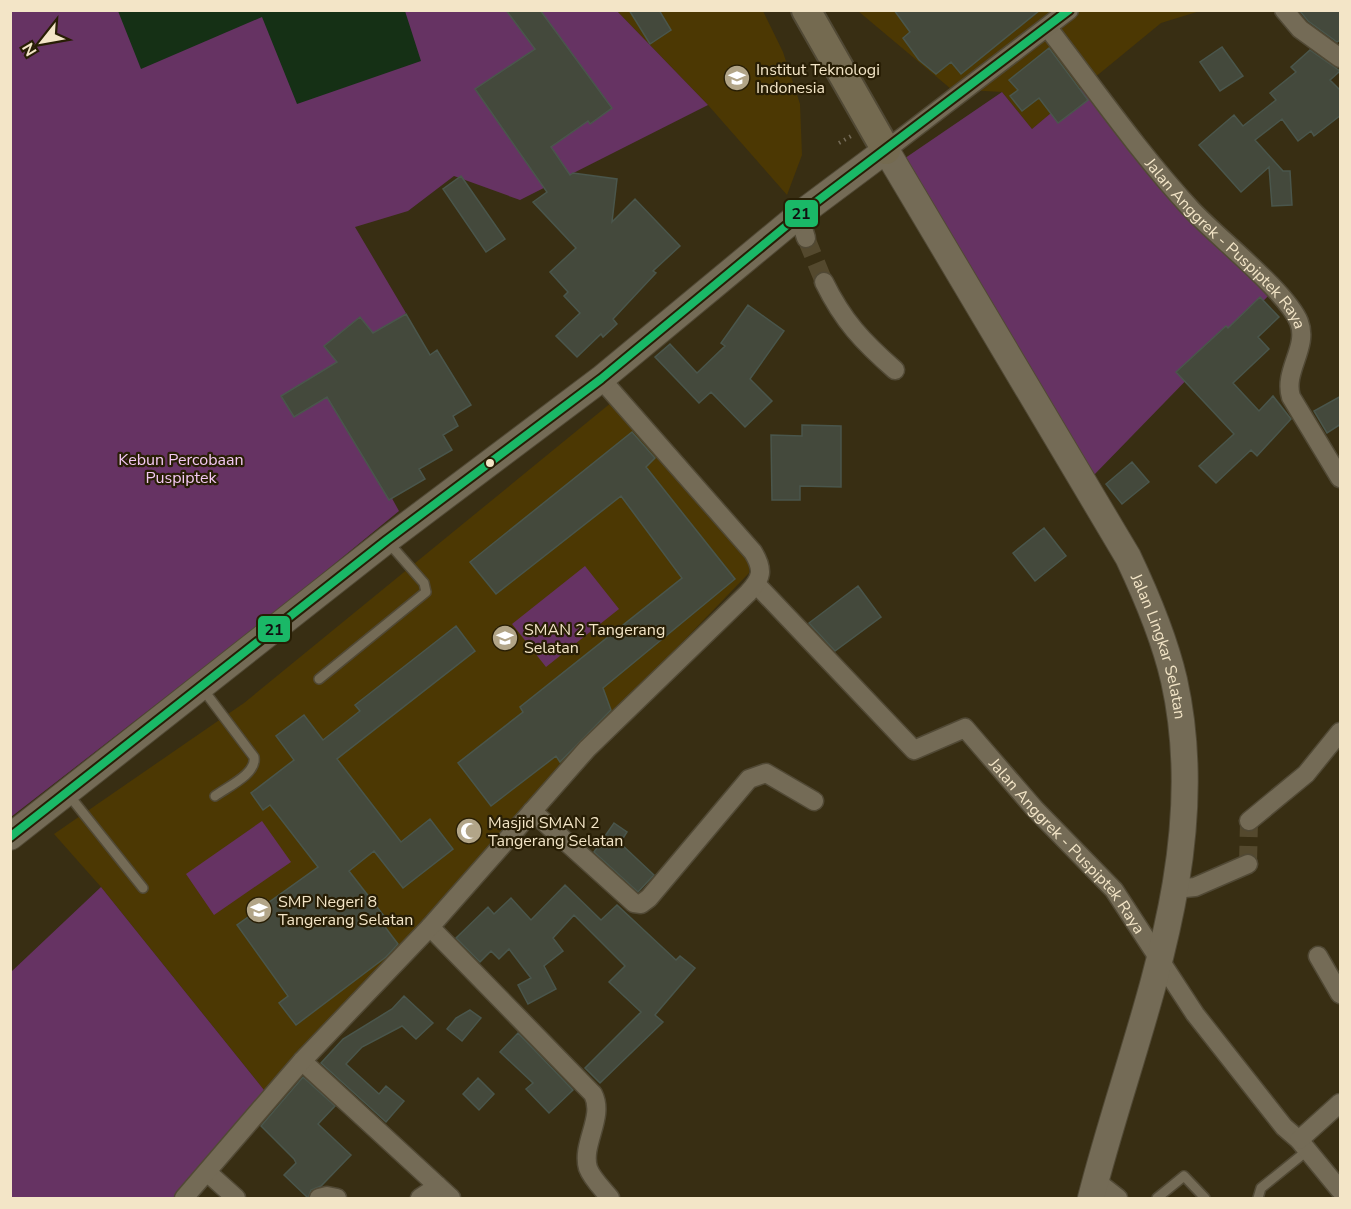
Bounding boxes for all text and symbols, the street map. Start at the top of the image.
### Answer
north arrow [12,12,72,72]
text: N [17,38,43,60]
place label: Institut Teknologi Indonesia [756,59,880,99]
school or university icon: Institut Teknologi Indonesia [722,63,752,93]
street label: Jalan Anggrek - Puspiptek Raya [1139,153,1310,332]
line badge: 21 [784,199,819,228]
text: 21 [791,203,811,225]
park label: Kebun Percobaan Puspiptek [118,449,244,489]
unlabelled marker [484,457,496,469]
street label: Jalan Lingkar Selatan [1125,569,1191,721]
line badge: 21 [257,615,291,643]
text: 21 [264,619,284,641]
place label: SMAN 2 Tangerang Selatan [524,619,665,659]
school or university icon: SMAN 2 Tangerang Selatan [490,623,520,653]
street label: Jalan Anggrek - Puspiptek Raya [983,753,1150,938]
place label: Masjid SMAN 2 Tangerang Selatan [488,812,623,852]
mosque icon: Masjid SMAN 2 Tangerang Selatan [454,816,484,846]
place label: SMP Negeri 8 Tangerang Selatan [278,891,413,931]
school or university icon: SMP Negeri 8 Tangerang Selatan [244,895,274,925]

